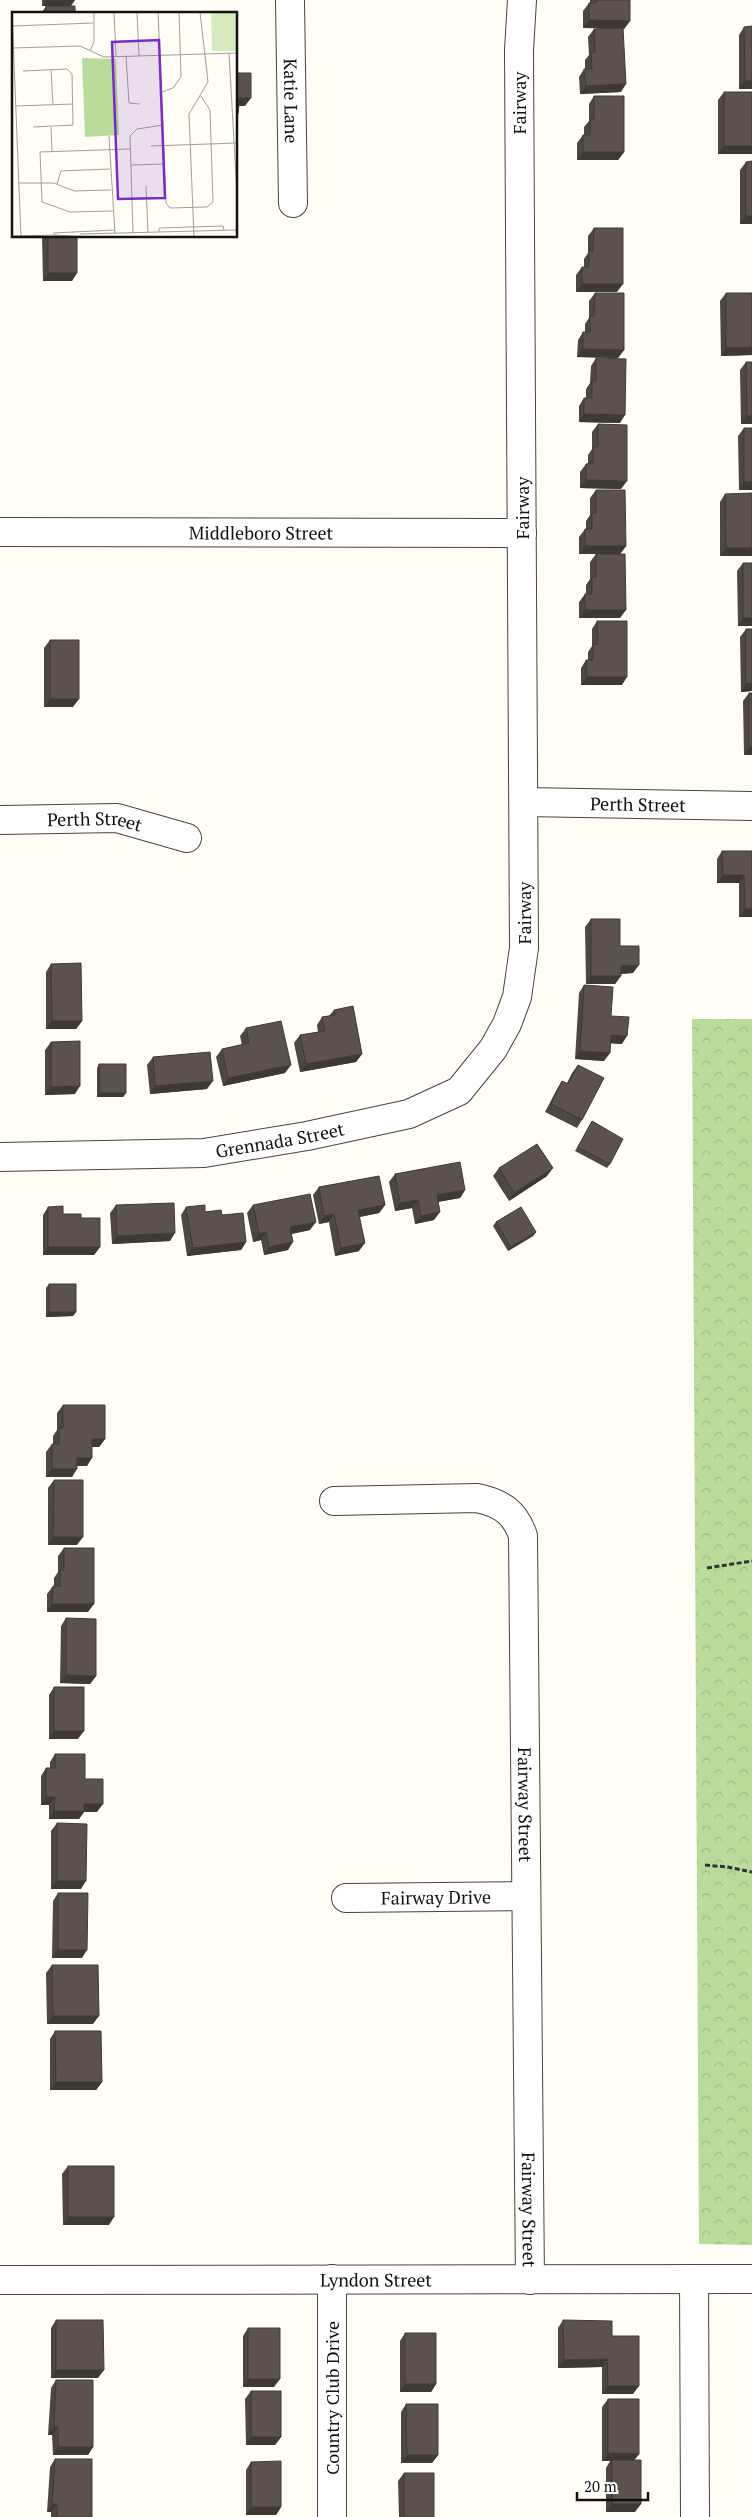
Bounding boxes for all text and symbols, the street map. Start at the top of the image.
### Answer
inset map [12,12,238,238]
street label: Katie Lane [279,58,304,144]
street label: Fairway [507,71,531,134]
street label: Fairway [510,476,534,539]
street label: Middleboro Street [189,520,334,545]
street label: Perth Street [590,791,686,817]
street label: Perth Street [47,806,146,837]
street label: Fairway [512,881,536,944]
street label: Grennada Street [214,1116,347,1163]
street label: Fairway Street [513,1747,538,1863]
street label: Fairway Drive [381,1884,491,1910]
street label: Fairway Street [517,2152,542,2268]
street label: Lyndon Street [320,2267,432,2292]
street label: Country Club Drive [320,2321,344,2475]
scale bar [577,2470,648,2502]
text: 20 m [584,2476,617,2496]

